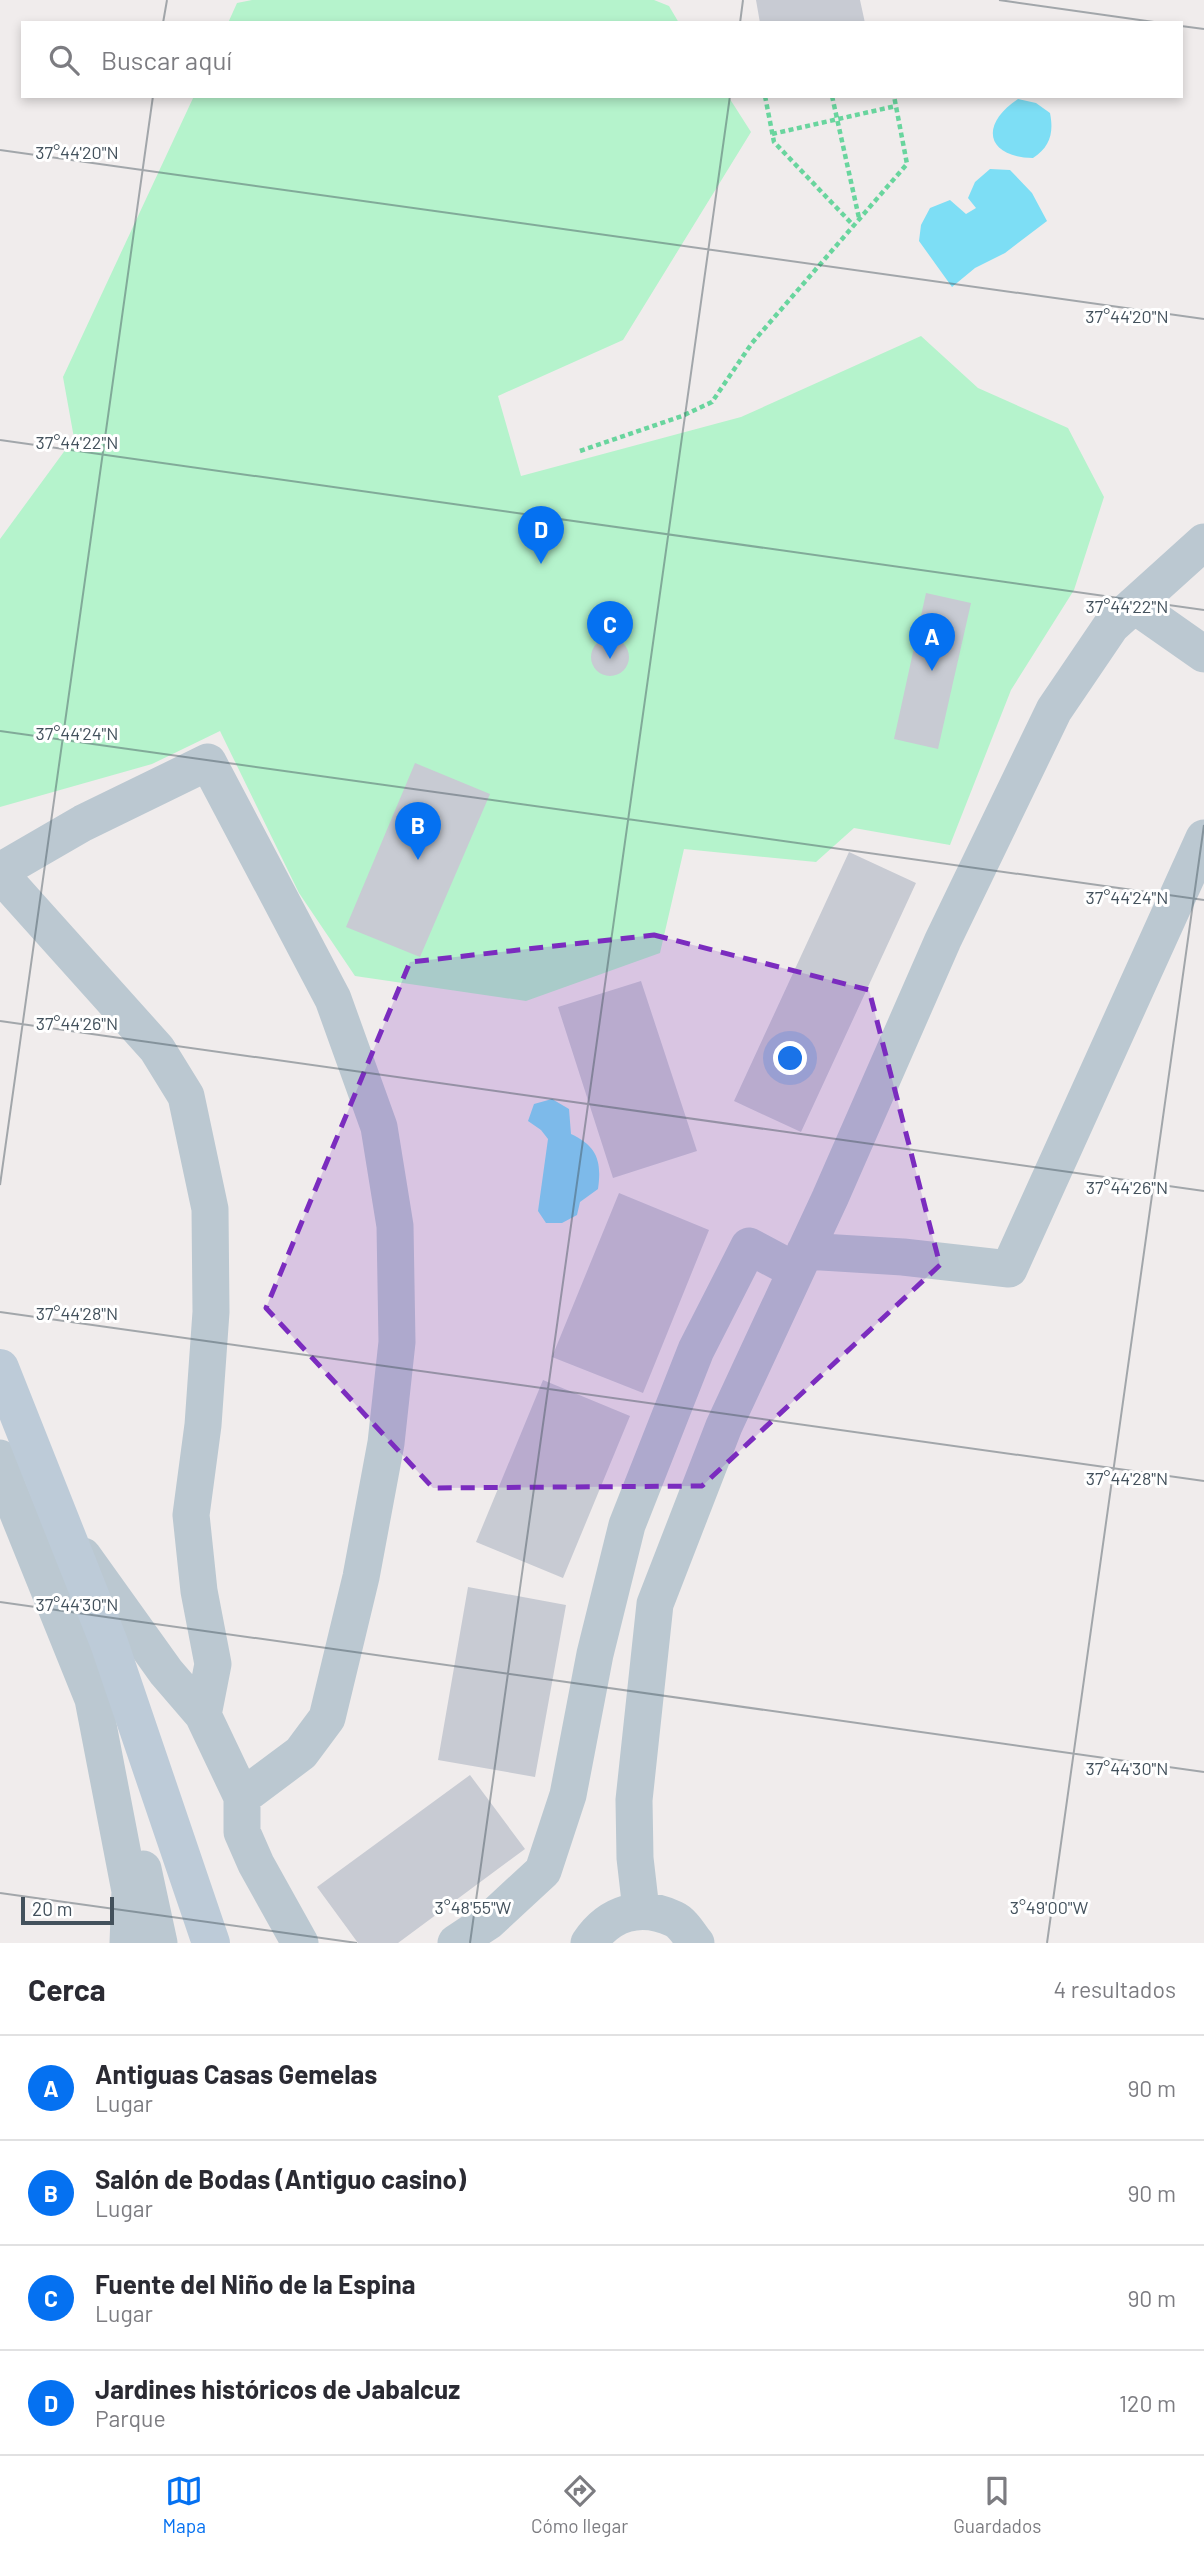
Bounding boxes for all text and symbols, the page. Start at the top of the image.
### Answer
search box [21,21,1183,98]
icon: search [45,41,83,79]
text: Buscar aquí [101,44,232,75]
text: 37°44'20"N [35,141,119,163]
text: 37°44'20"N [1085,305,1169,327]
text: 37°44'22"N [36,431,118,453]
pin: D [518,506,564,564]
text: 37°44'22"N [1086,595,1168,617]
pin: C [587,601,633,659]
pin: A [909,613,955,671]
text: 37°44'24"N [36,722,118,744]
pin: B [395,802,441,860]
text: 37°44'24"N [1086,886,1168,908]
text: 37°44'26"N [36,1012,118,1034]
your location [773,1041,807,1075]
text: 37°44'26"N [1086,1176,1168,1198]
text: 37°44'28"N [36,1302,118,1324]
text: 37°44'28"N [1086,1467,1168,1489]
text: 37°44'30"N [36,1593,118,1615]
text: 37°44'30"N [1086,1757,1168,1779]
scale bar [21,1894,114,1926]
text: 3°48'55"W [435,1896,512,1918]
text: 3°49'00"W [1010,1896,1089,1918]
text: 20 m [32,1897,72,1920]
text: Cerca [28,1971,106,2007]
text: 4 resultados [1053,1975,1176,2003]
text: Antiguas Casas Gemelas [95,2058,377,2089]
text: A [43,2074,59,2102]
text: 90 m [1127,2074,1176,2102]
text: Lugar [95,2089,153,2117]
text: Salón de Bodas (Antiguo casino) [95,2163,466,2194]
text: B [44,2179,58,2207]
text: 90 m [1127,2179,1176,2207]
text: Lugar [95,2194,153,2222]
text: Fuente del Niño de la Espina [95,2268,416,2299]
text: C [44,2284,58,2312]
text: 90 m [1127,2284,1176,2312]
text: Lugar [95,2299,153,2327]
text: Jardines históricos de Jabalcuz [95,2373,460,2404]
text: D [44,2389,58,2417]
text: 120 m [1119,2389,1176,2417]
text: Parque [95,2404,166,2432]
tab: Mapa [163,2472,206,2537]
tab: Cómo llegar [531,2472,628,2537]
tab: Guardados [953,2472,1041,2537]

